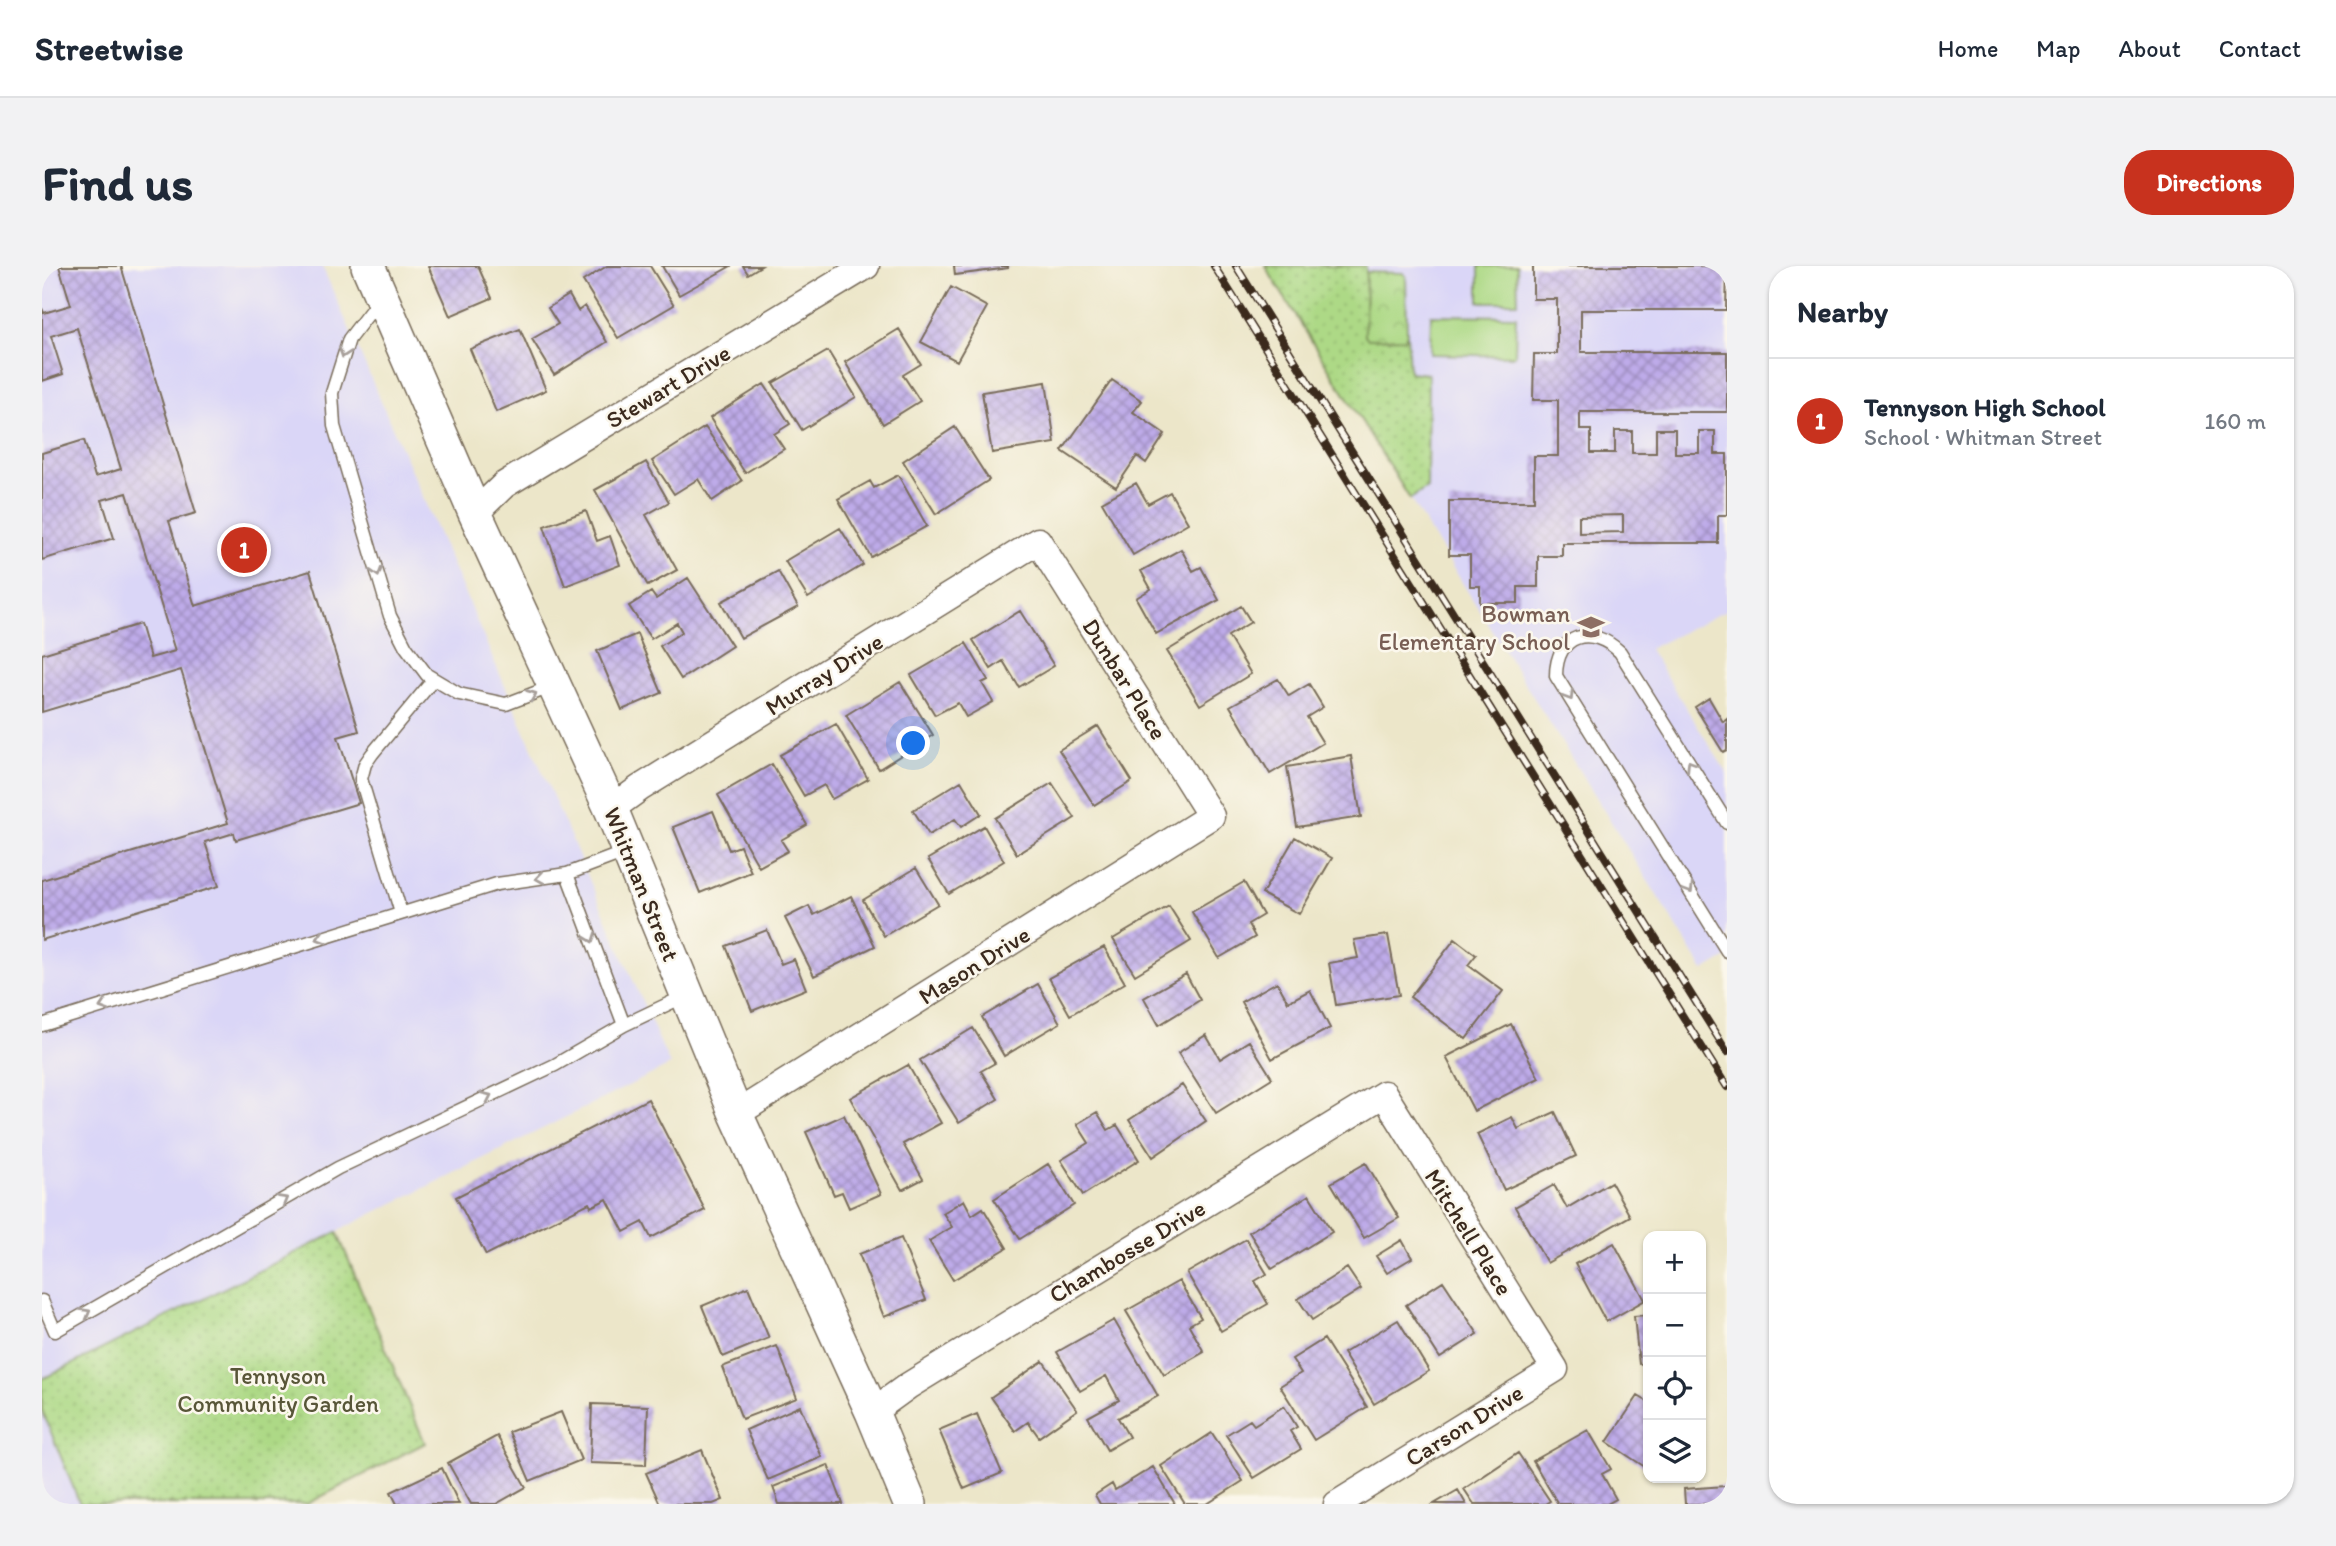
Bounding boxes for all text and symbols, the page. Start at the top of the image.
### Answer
text: Streetwise [35,29,184,68]
text: Home [1938,34,1998,63]
text: Map [2036,34,2080,63]
text: About [2118,34,2181,63]
text: Contact [2219,34,2301,63]
button: Directions [2124,150,2294,215]
text: Find us [42,153,193,212]
text: Nearby [1797,293,1888,330]
street label: Stewart Drive [601,338,735,434]
one-way arrow [338,347,352,359]
text: Tennyson High School [1864,391,2106,423]
text: 1 [1815,407,1825,435]
text: 160 m [2204,407,2266,435]
text: School · Whitman Street [1864,423,2102,451]
pin: 1 [221,524,267,576]
one-way arrow [369,566,384,578]
place label: Bowman Elementary School [1379,599,1570,656]
school or university icon: Bowman Elementary School [1576,612,1606,642]
street label: Dunbar Place [1076,613,1174,745]
street label: Murray Drive [760,626,888,722]
one-way arrow [525,689,537,703]
one-way arrow [1560,689,1573,702]
your location [896,726,930,760]
one-way arrow [1686,760,1699,773]
street label: Whitman Street [598,803,686,965]
one-way arrow [534,870,546,885]
one-way arrow [1680,882,1693,895]
street label: Mason Drive [913,919,1035,1011]
one-way arrow [315,929,327,944]
one-way arrow [583,931,597,943]
one-way arrow [98,997,110,1012]
one-way arrow [480,1092,492,1106]
street label: Mitchell Place [1419,1163,1519,1301]
street label: Chambosse Drive [1044,1193,1210,1309]
one-way arrow [276,1195,289,1208]
map controls [1643,1231,1706,1483]
button: + [1643,1231,1706,1294]
button: − [1643,1294,1706,1357]
one-way arrow [79,1308,91,1321]
button: locate [1643,1357,1706,1420]
park label: Tennyson Community Garden [177,1361,379,1418]
street label: Carson Drive [1400,1377,1528,1473]
button: layers [1643,1420,1706,1483]

